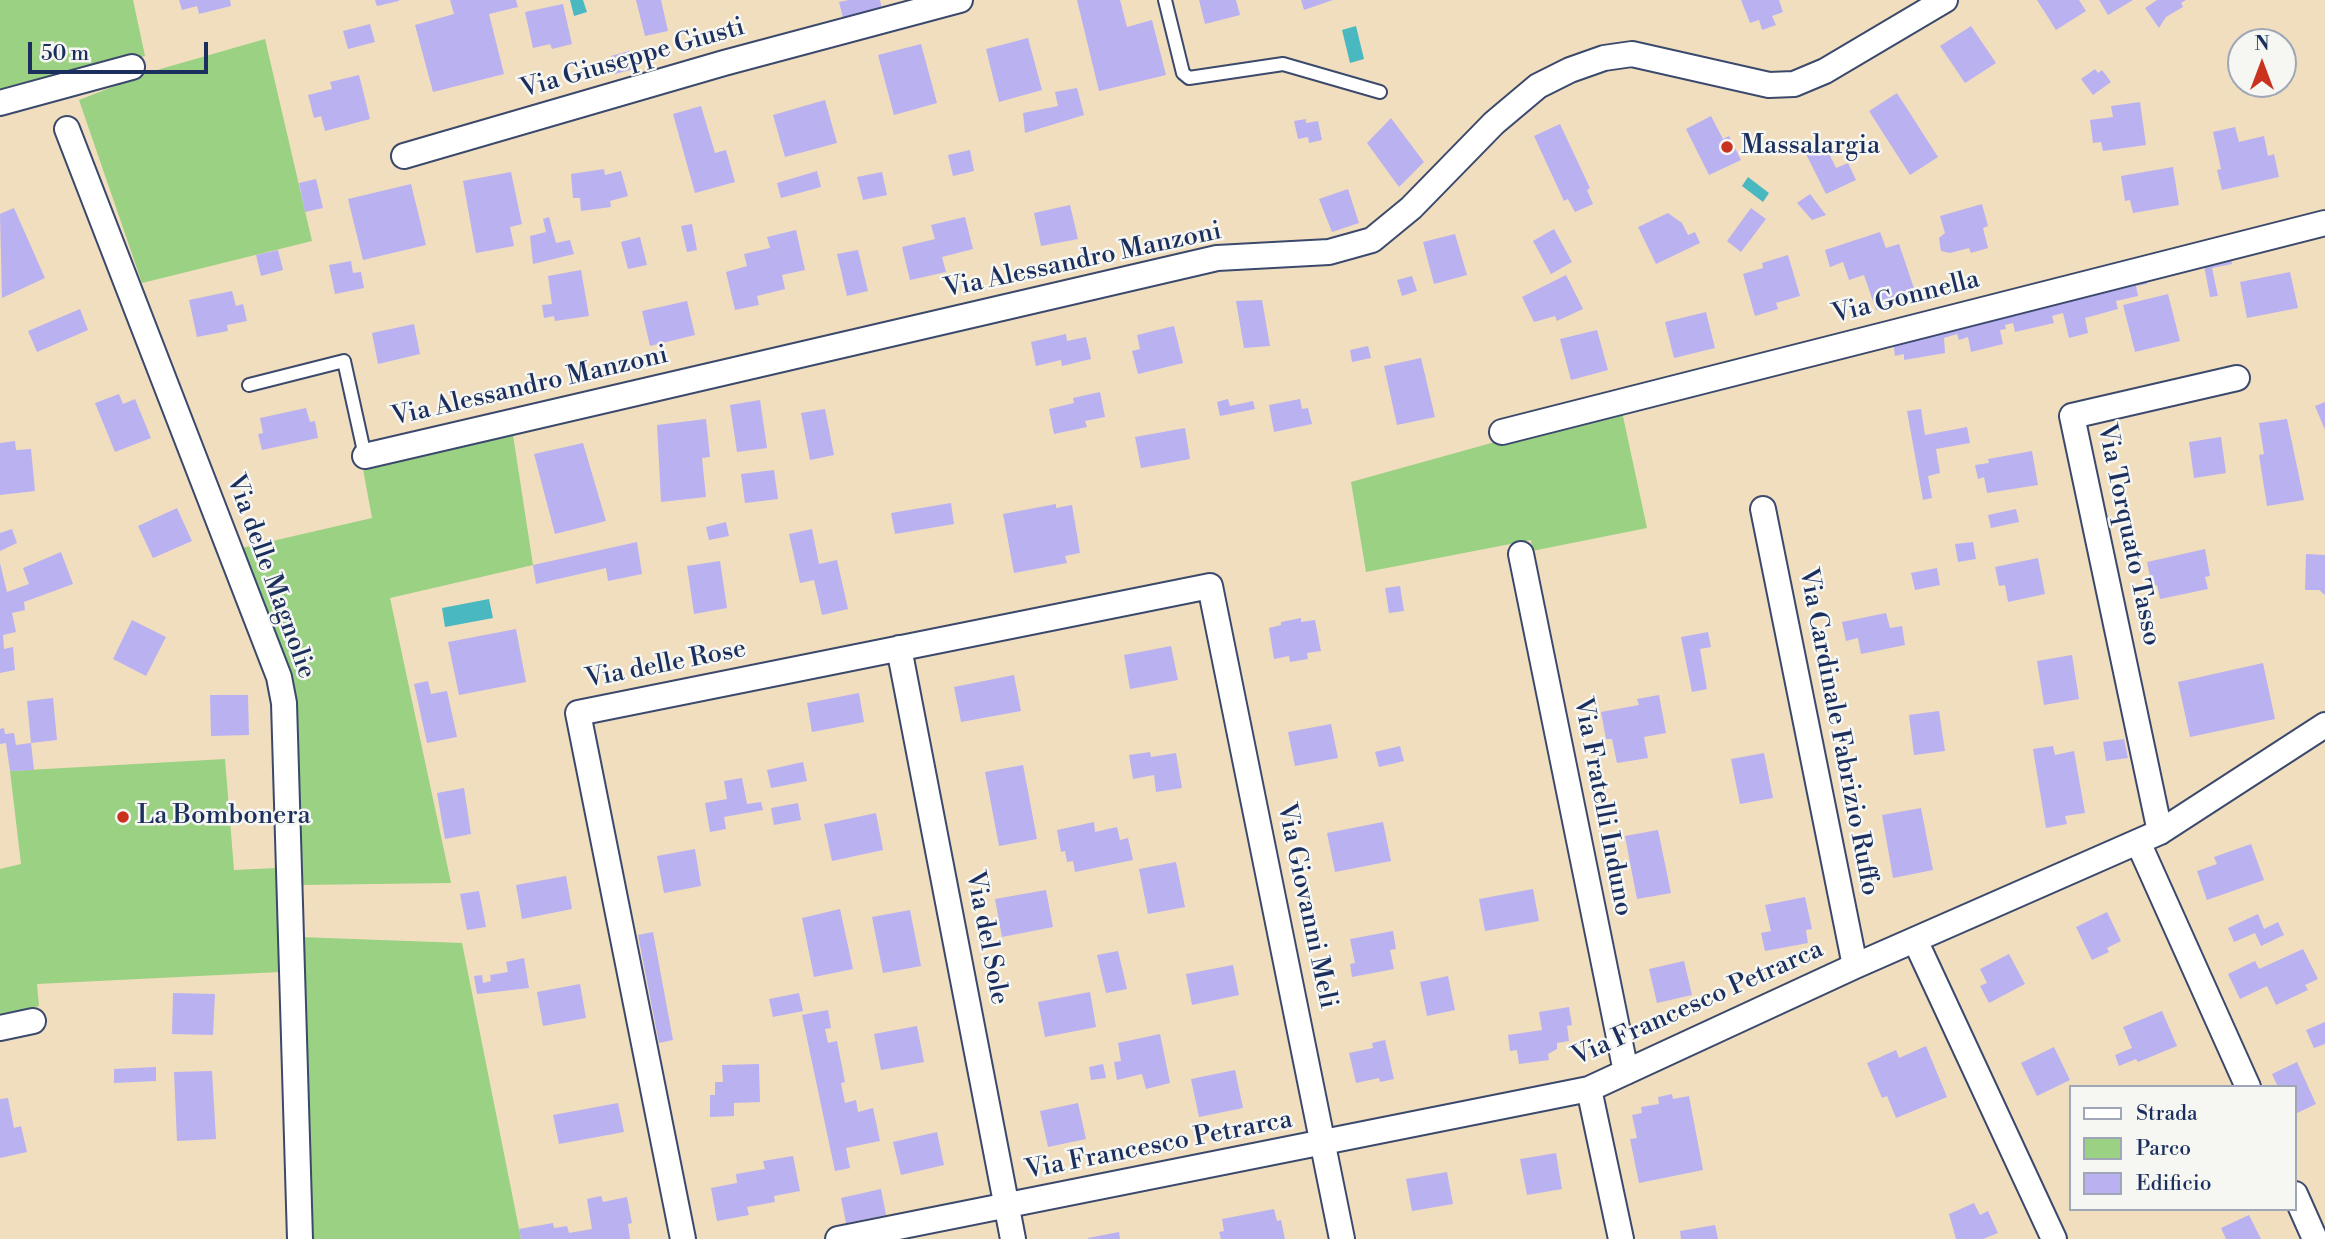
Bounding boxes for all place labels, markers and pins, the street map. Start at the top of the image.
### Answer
place label: Massalargia [1741,131,1880,163]
marker: Massalargia [1719,139,1735,155]
place label: La Bombonera [137,801,311,833]
marker: La Bombonera [115,809,131,825]

